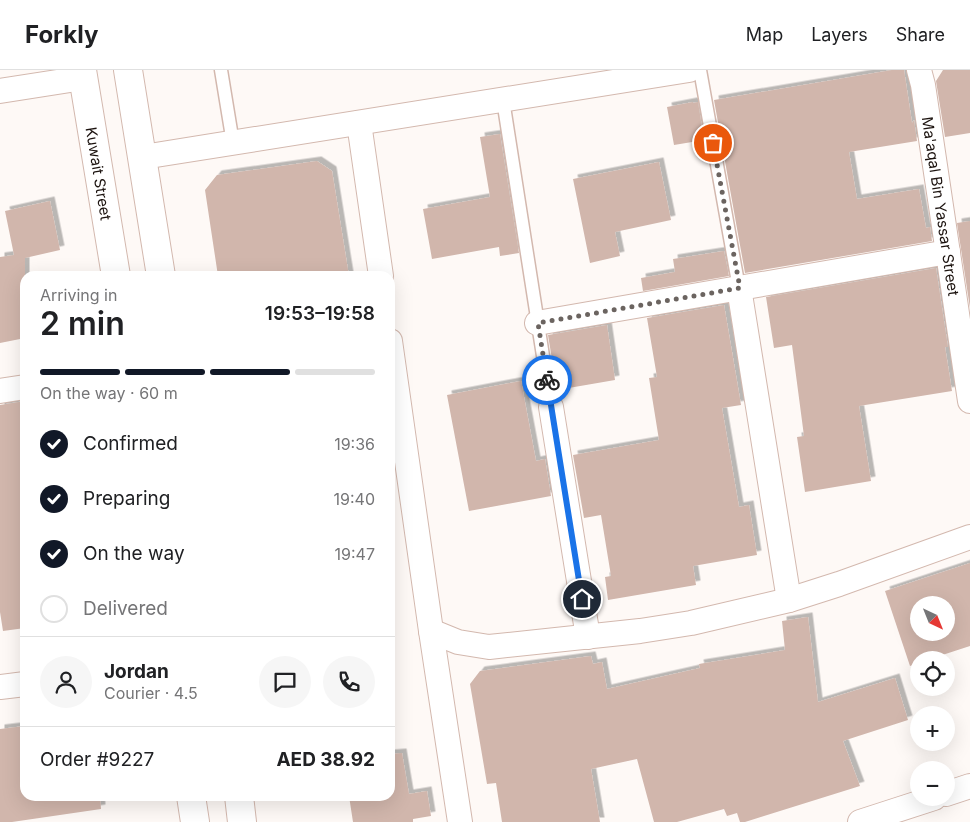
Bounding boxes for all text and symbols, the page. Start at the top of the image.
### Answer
text: Forkly [25,20,98,49]
text: Map [746,24,783,45]
text: Layers [811,24,868,45]
text: Share [896,24,945,45]
street label: Ma'aqal Bin Yassar Street [918,115,964,297]
pin [692,122,734,164]
street label: Kuwait Street [82,126,116,222]
icon: bag [699,129,727,157]
text: Arriving in [40,285,117,305]
text: 19:53–19:58 [265,302,375,325]
text: 2 min [40,304,125,343]
courier [522,355,572,405]
icon: bike [533,366,561,394]
text: On the way · 60 m [40,383,178,403]
icon: check [40,430,68,458]
text: Confirmed [83,432,178,455]
text: 19:36 [334,434,375,454]
icon: check [40,485,68,513]
text: Preparing [83,487,170,510]
text: 19:40 [334,489,375,509]
icon: check [40,540,68,568]
text: On the way [83,542,185,565]
text: 19:47 [335,544,375,564]
pin [561,578,603,620]
icon: home [568,585,596,613]
north arrow [910,596,955,641]
map controls [910,596,955,806]
text: Delivered [83,597,168,620]
button: locate [910,651,955,696]
button: person [40,656,92,708]
button: chat [259,656,311,708]
button: phone [323,656,375,708]
text: Jordan [104,660,169,683]
text: Courier · 4.5 [104,683,198,703]
button: + [910,706,955,751]
text: Order #9227 [40,748,154,771]
text: AED 38.92 [276,748,375,771]
button: − [910,761,955,806]

